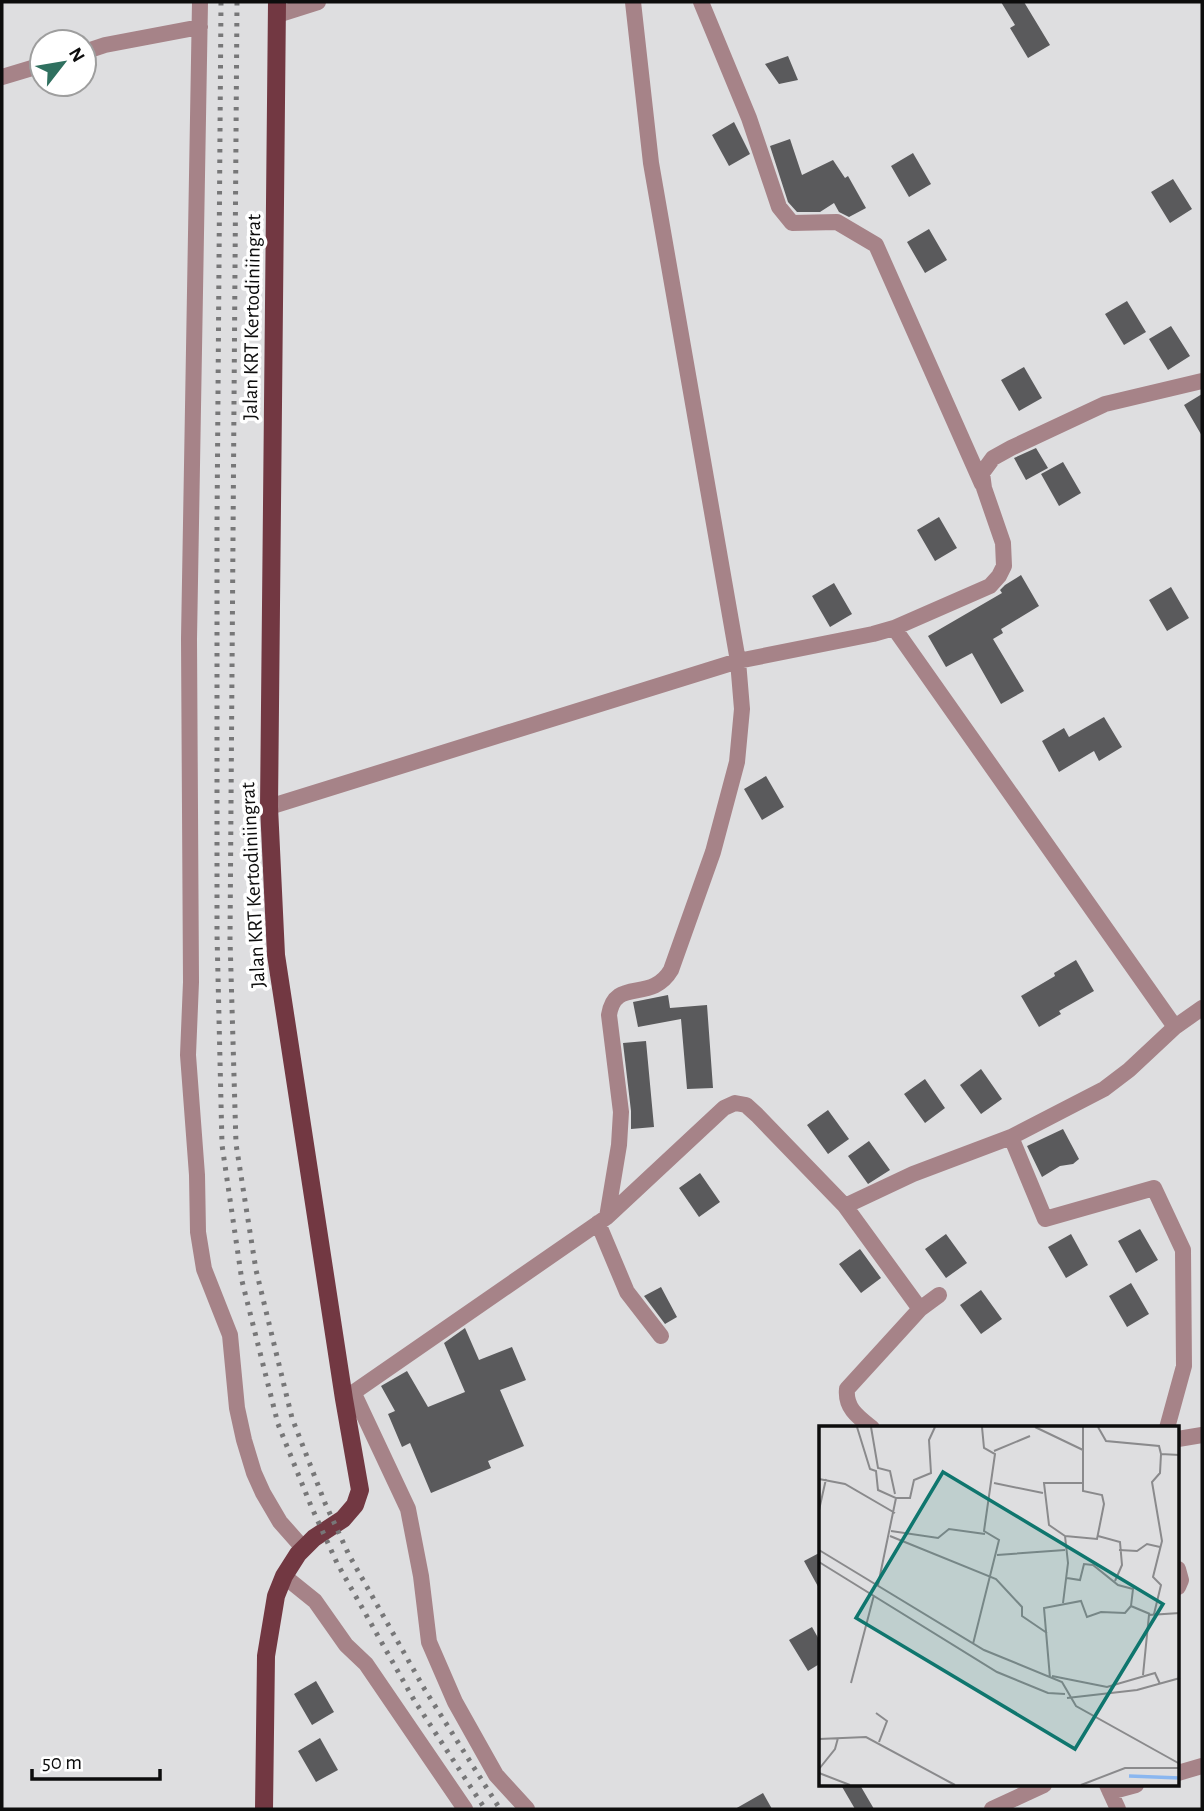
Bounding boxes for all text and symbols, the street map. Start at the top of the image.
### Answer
north arrow [28,28,98,98]
text: N [65,44,88,66]
street label: Jalan KRT Kertodiniingrat [240,213,264,420]
street label: Jalan KRT Kertodiniingrat [237,781,269,988]
inset map [819,1426,1180,1786]
scale bar [32,1738,159,1782]
text: 50 m [42,1752,82,1773]

